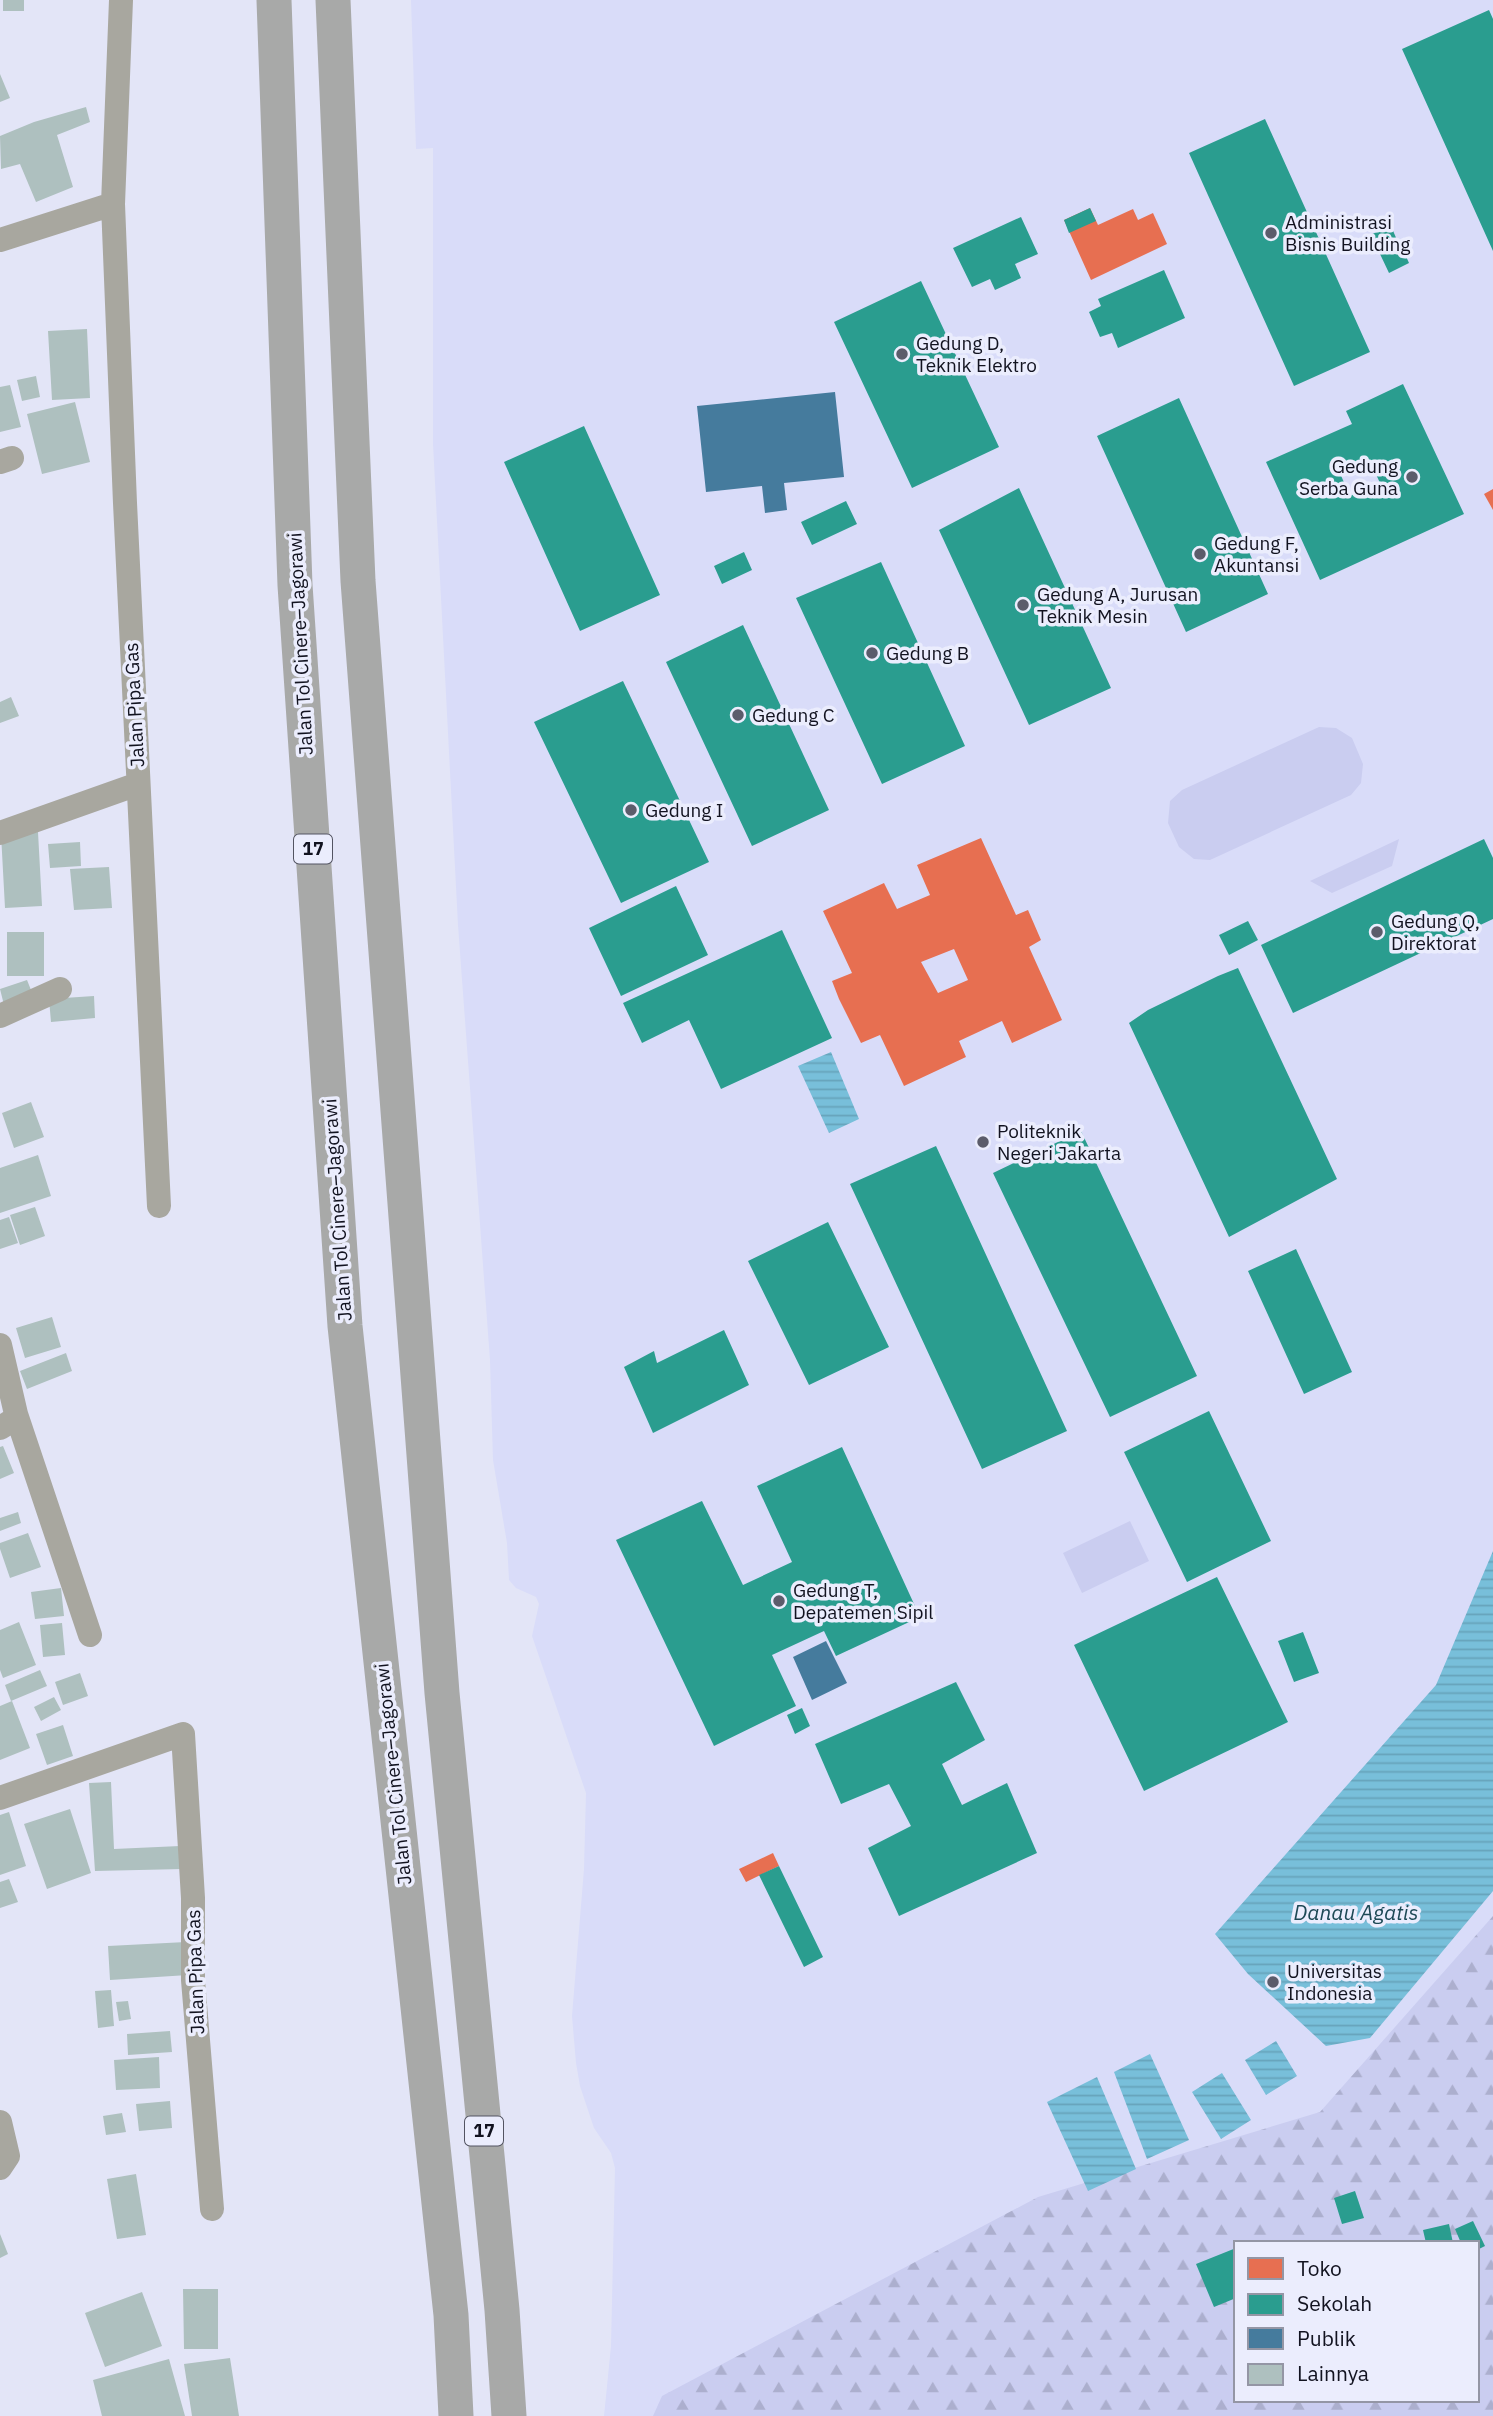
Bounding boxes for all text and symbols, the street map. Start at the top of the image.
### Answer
place label: Administrasi Bisnis Building [1285,210,1410,256]
marker: Administrasi Bisnis Building [1263,225,1279,241]
place label: Gedung D, Teknik Elektro [916,331,1037,377]
marker: Gedung D, Teknik Elektro [894,346,910,362]
place label: Gedung Serba Guna [1299,454,1398,500]
marker: Gedung Serba Guna [1404,469,1420,485]
place label: Gedung F, Akuntansi [1214,531,1299,577]
street label: Jalan Tol Cinere–Jagorawi [282,532,318,756]
marker: Gedung F, Akuntansi [1192,546,1208,562]
place label: Gedung A, Jurusan Teknik Mesin [1037,582,1198,628]
marker: Gedung A, Jurusan Teknik Mesin [1015,597,1031,613]
place label: Gedung B [886,641,969,665]
street label: Jalan Pipa Gas [119,642,149,768]
marker: Gedung B [864,645,880,661]
place label: Gedung C [752,703,835,727]
marker: Gedung C [730,707,746,723]
place label: Gedung I [645,798,723,822]
marker: Gedung I [623,802,639,818]
road number: 17 [294,834,332,864]
place label: Gedung Q, Direktorat [1391,909,1480,955]
marker: Gedung Q, Direktorat [1369,924,1385,940]
street label: Jalan Tol Cinere–Jagorawi [317,1098,357,1322]
place label: Politeknik Negeri Jakarta [997,1119,1121,1165]
marker: Politeknik Negeri Jakarta [975,1134,991,1150]
place label: Gedung T, Depatemen Sipil [793,1578,933,1624]
marker: Gedung T, Depatemen Sipil [771,1593,787,1609]
street label: Jalan Tol Cinere–Jagorawi [369,1662,417,1886]
water label: Danau Agatis [1294,1898,1419,1926]
street label: Jalan Pipa Gas [181,1909,209,2035]
place label: Universitas Indonesia [1287,1959,1382,2005]
marker: Universitas Indonesia [1265,1974,1281,1990]
road number: 17 [465,2116,503,2146]
legend [1234,2241,1479,2402]
text: Toko [1297,2254,1342,2282]
text: Sekolah [1297,2289,1372,2317]
text: Publik [1297,2324,1356,2352]
text: Lainnya [1297,2359,1369,2387]

